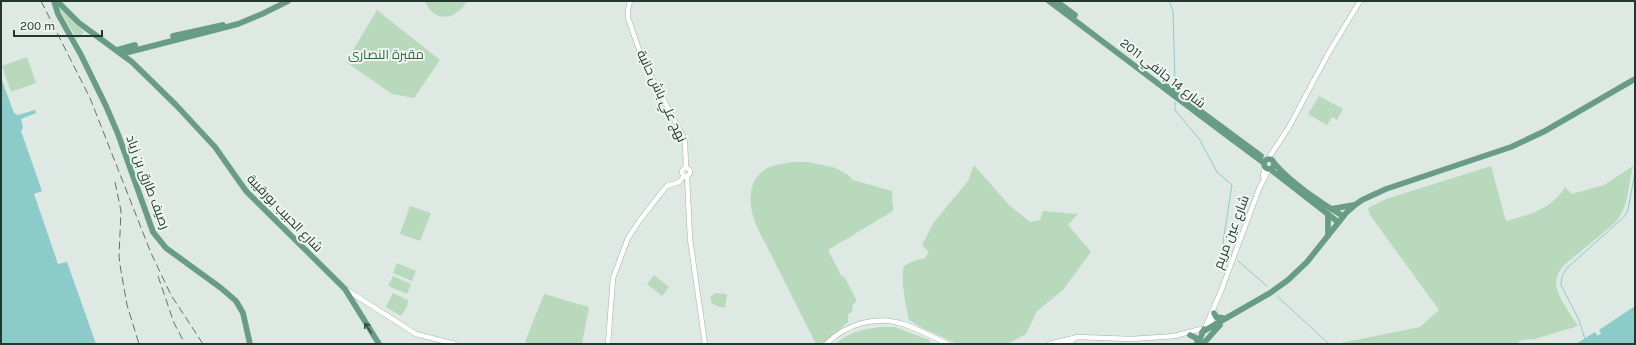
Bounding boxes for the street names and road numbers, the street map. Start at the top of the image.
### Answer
street label: شارع 14 جانفي 2011 [1115,35,1209,113]
street label: نهج علي باش حانبة [631,48,690,146]
street label: رصيف طارق بن زياد [123,133,173,231]
street label: شارع الحبيب بورقيبة [243,171,326,256]
street label: شارع عين مريم [1210,193,1254,271]

